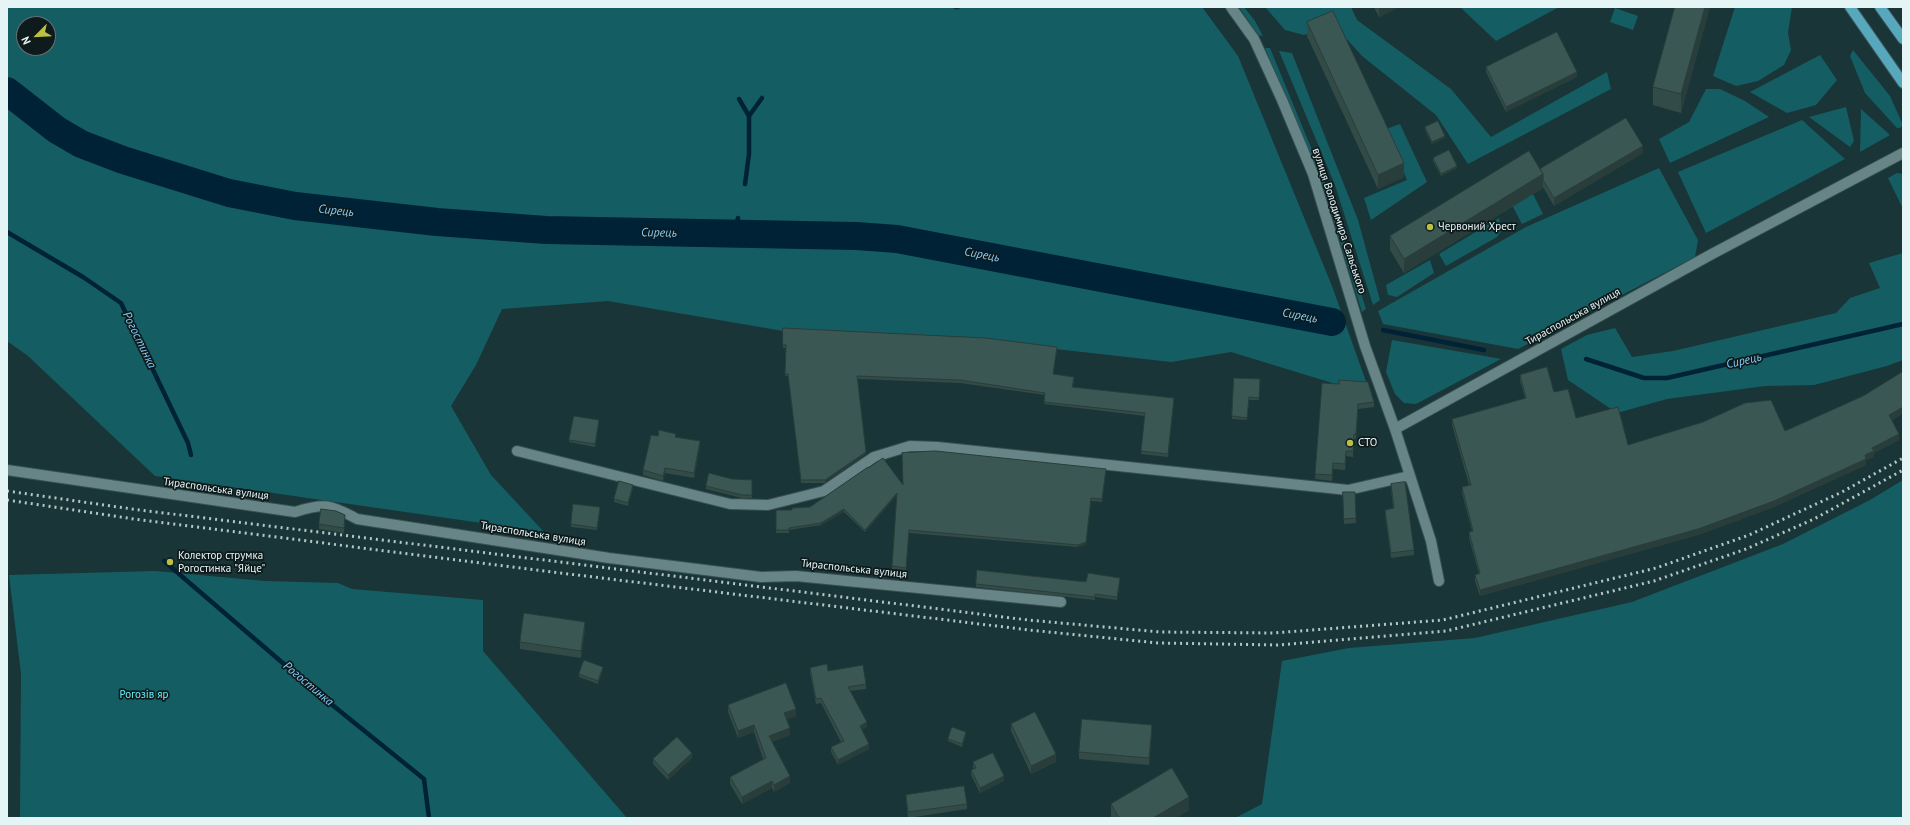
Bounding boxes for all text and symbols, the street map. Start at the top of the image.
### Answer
north arrow [16,16,56,56]
text: N [18,34,34,47]
street label: вулиця Володимира Сальського [1309,147,1369,295]
water label: Сирець [317,202,355,220]
place label: Червоний Хрест [1438,220,1516,234]
marker: Червоний Хрест [1425,222,1435,232]
water label: Сирець [641,225,677,241]
water label: Сирець [963,245,1001,265]
street label: Тираспольська вулиця [1523,285,1623,349]
water label: Сирець [1281,306,1319,326]
water label: Рогостинка [119,309,159,371]
water label: Сирець [1725,350,1763,372]
place label: СТО [1358,436,1377,450]
marker: СТО [1345,438,1355,448]
street label: Тираспольська вулиця [162,475,270,503]
street label: Тираспольська вулиця [479,519,587,549]
place label: Колектор струмка Рогостинка "Яйце" [178,549,265,575]
marker: Колектор струмка Рогостинка "Яйце" [165,557,175,567]
street label: Тираспольська вулиця [800,557,908,581]
water label: Рогостинка [280,659,336,709]
park label: Рогозів яр [120,688,168,702]

